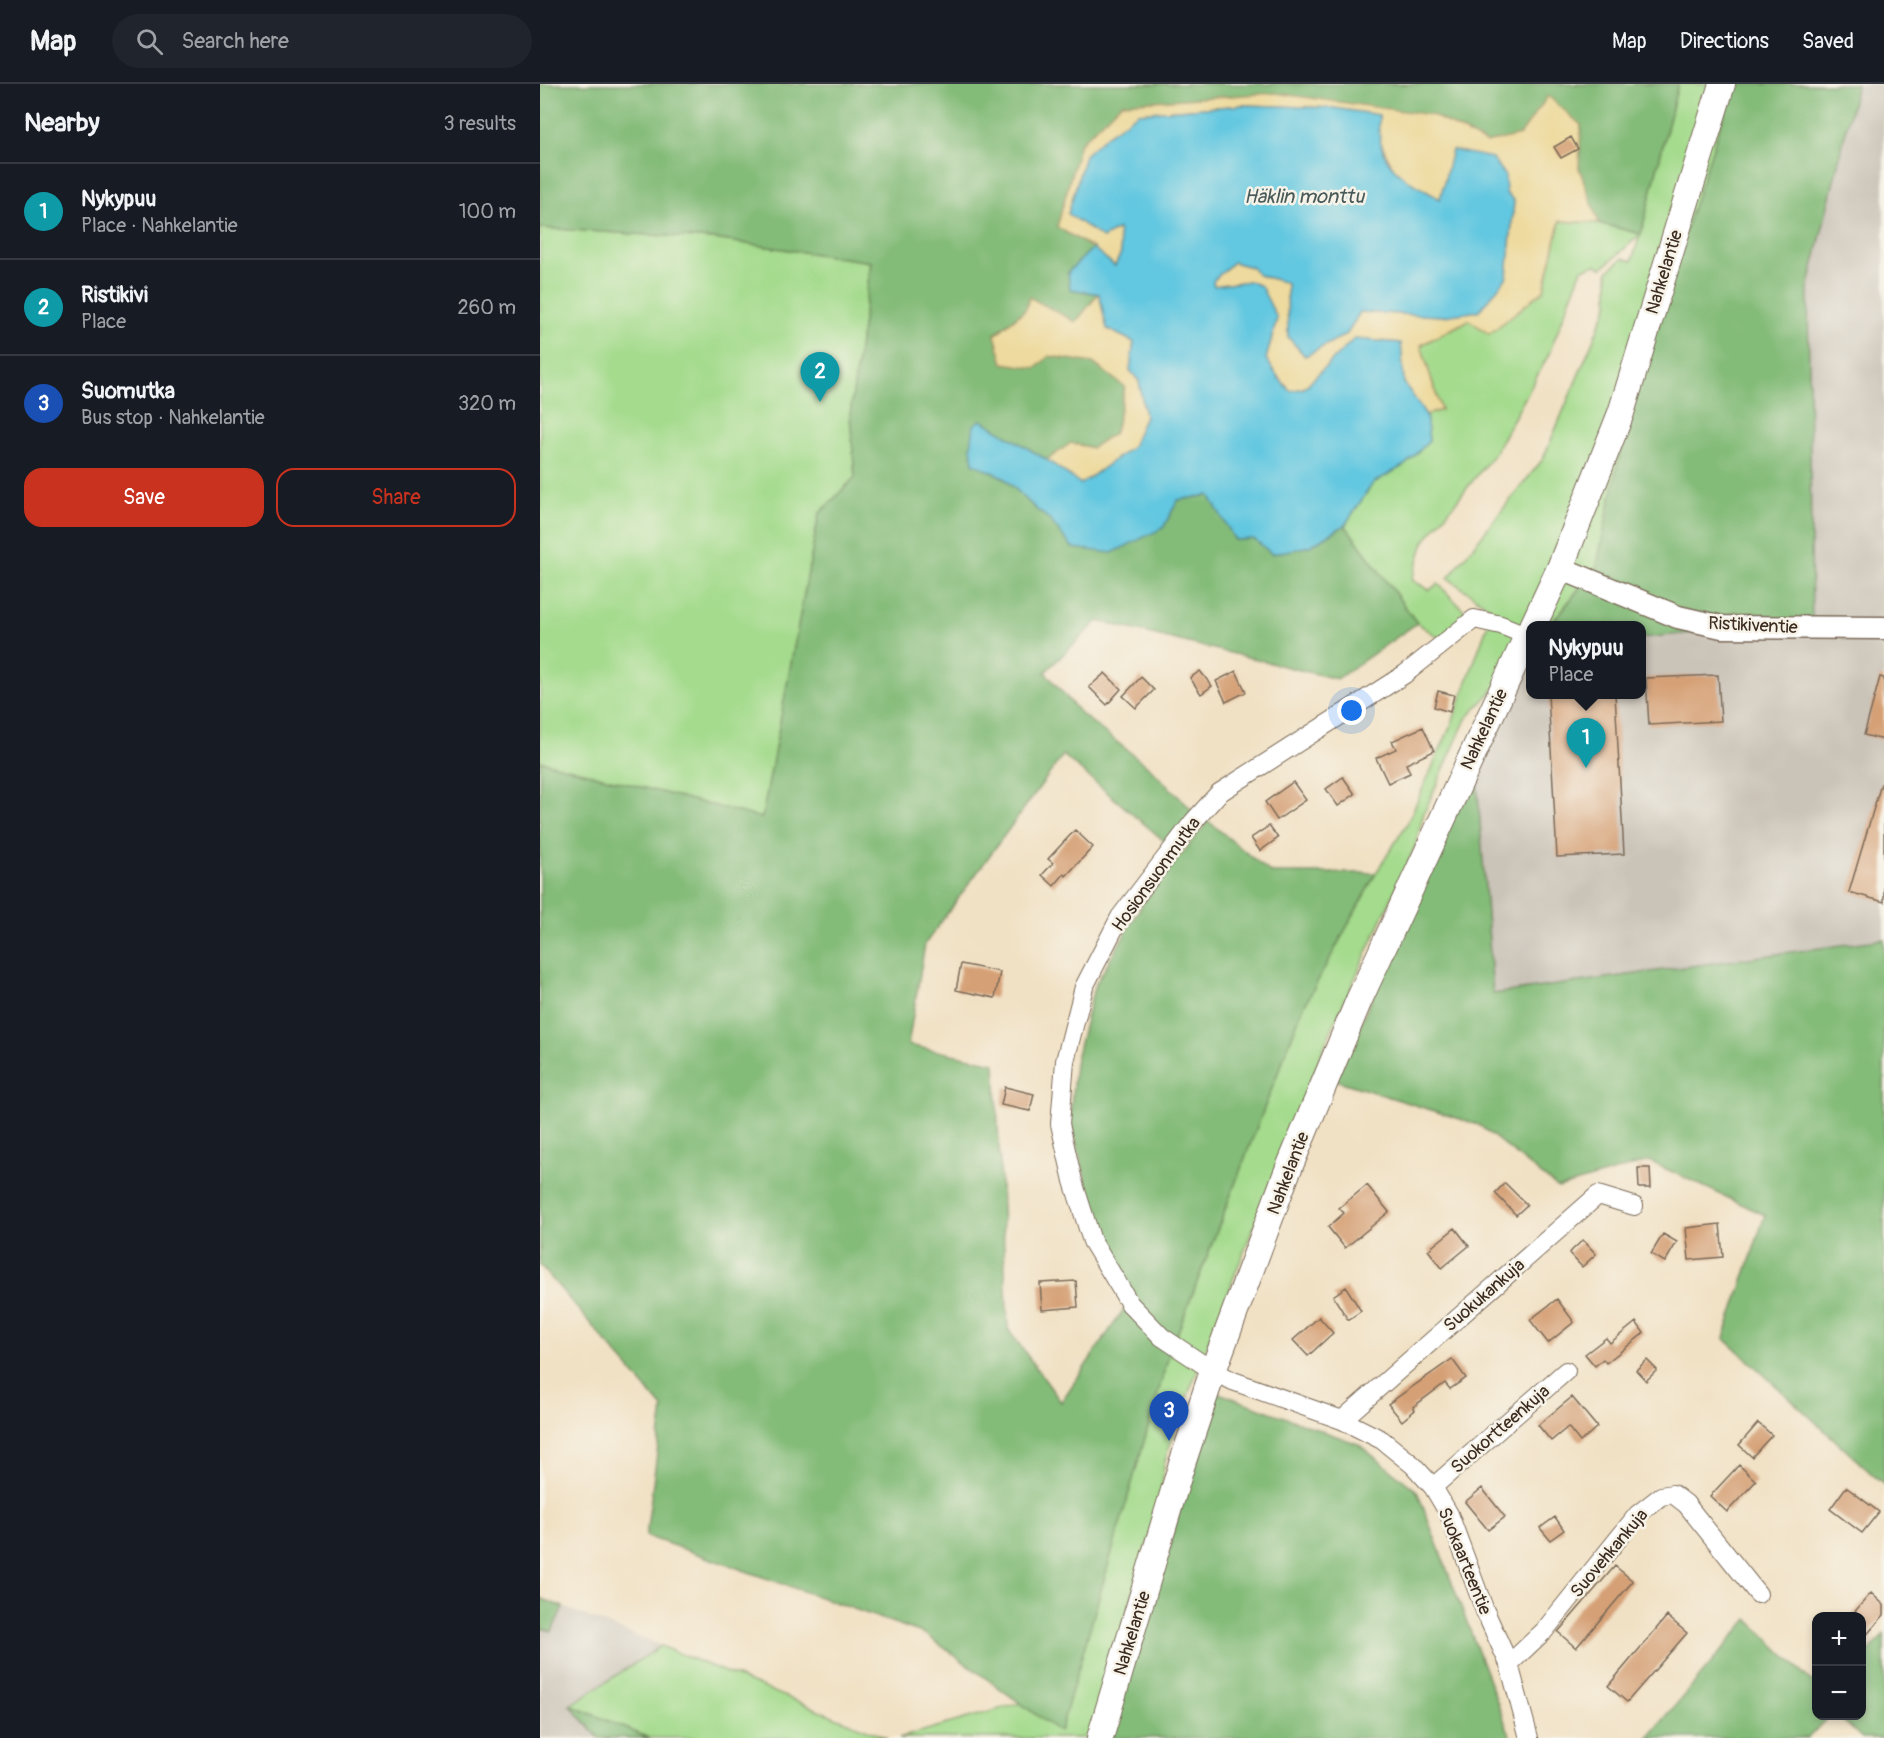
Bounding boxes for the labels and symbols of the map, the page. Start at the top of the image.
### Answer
water label: Häklin monttu [1244,184,1366,209]
street label: Nahkelantie [1641,227,1688,317]
pin: 2 [800,352,840,402]
street label: Ristikiventie [1708,612,1798,639]
street label: Nahkelantie [1456,685,1513,773]
your location [1337,696,1366,725]
pin: 1 [1566,718,1606,768]
street label: Hosionsuonmutka [1107,812,1206,936]
street label: Nahkelantie [1262,1128,1315,1218]
street label: Suokukankuja [1439,1254,1530,1337]
street label: Suokortteenkuja [1446,1380,1555,1479]
pin: 3 [1150,1392,1188,1441]
street label: Suokaarteentie [1433,1504,1497,1618]
street label: Suovehkankuja [1565,1504,1653,1603]
street label: Nahkelantie [1109,1588,1156,1678]

